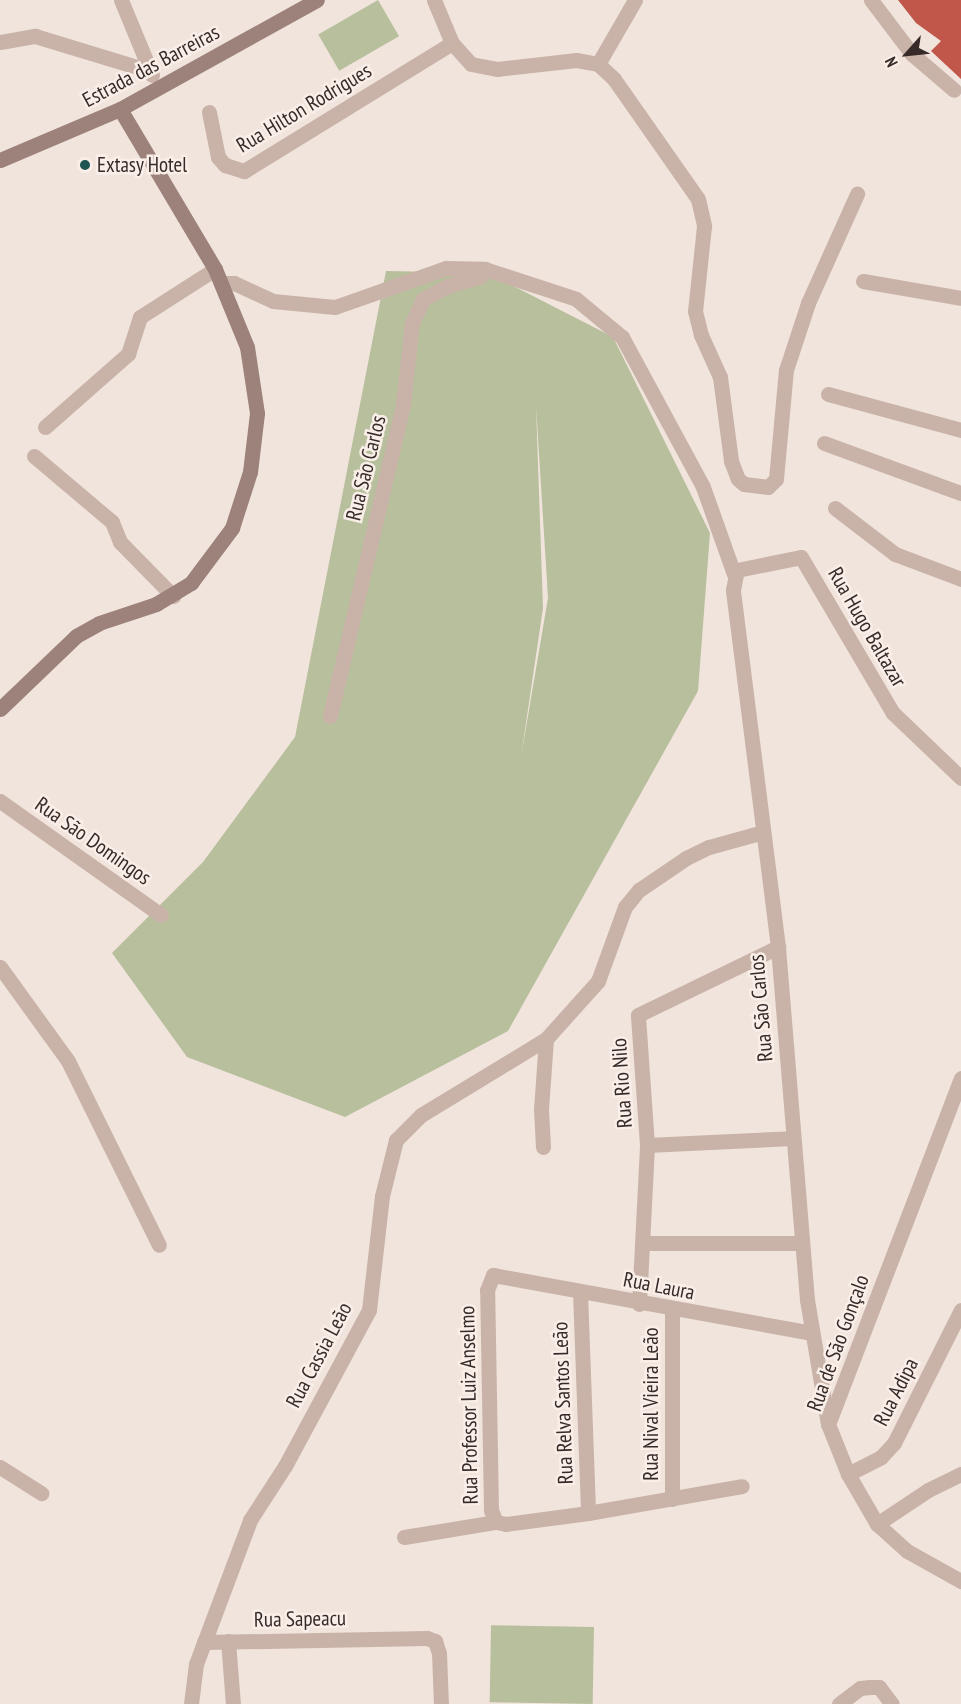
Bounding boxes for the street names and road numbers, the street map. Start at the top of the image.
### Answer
street label: Estrada das Barreiras [78,19,224,113]
street label: Rua Hilton Rodrigues [232,58,376,158]
street label: Rua São Carlos [341,413,391,523]
street label: Rua Hugo Baltazar [823,563,911,691]
street label: Rua São Domingos [30,792,156,890]
street label: Rua São Carlos [744,953,778,1063]
street label: Rua Rio Nilo [606,1037,638,1129]
street label: Rua Laura [621,1267,697,1305]
street label: Rua de São Gonçalo [802,1271,874,1415]
street label: Rua Cassia Leão [281,1298,357,1412]
street label: Rua Professor Luiz Anselmo [455,1305,483,1505]
street label: Rua Relva Santos Leão [548,1321,578,1485]
street label: Rua Nival Vieira Leão [638,1327,664,1481]
street label: Rua Adipa [868,1354,924,1430]
street label: Rua Sapeacu [254,1606,346,1632]

